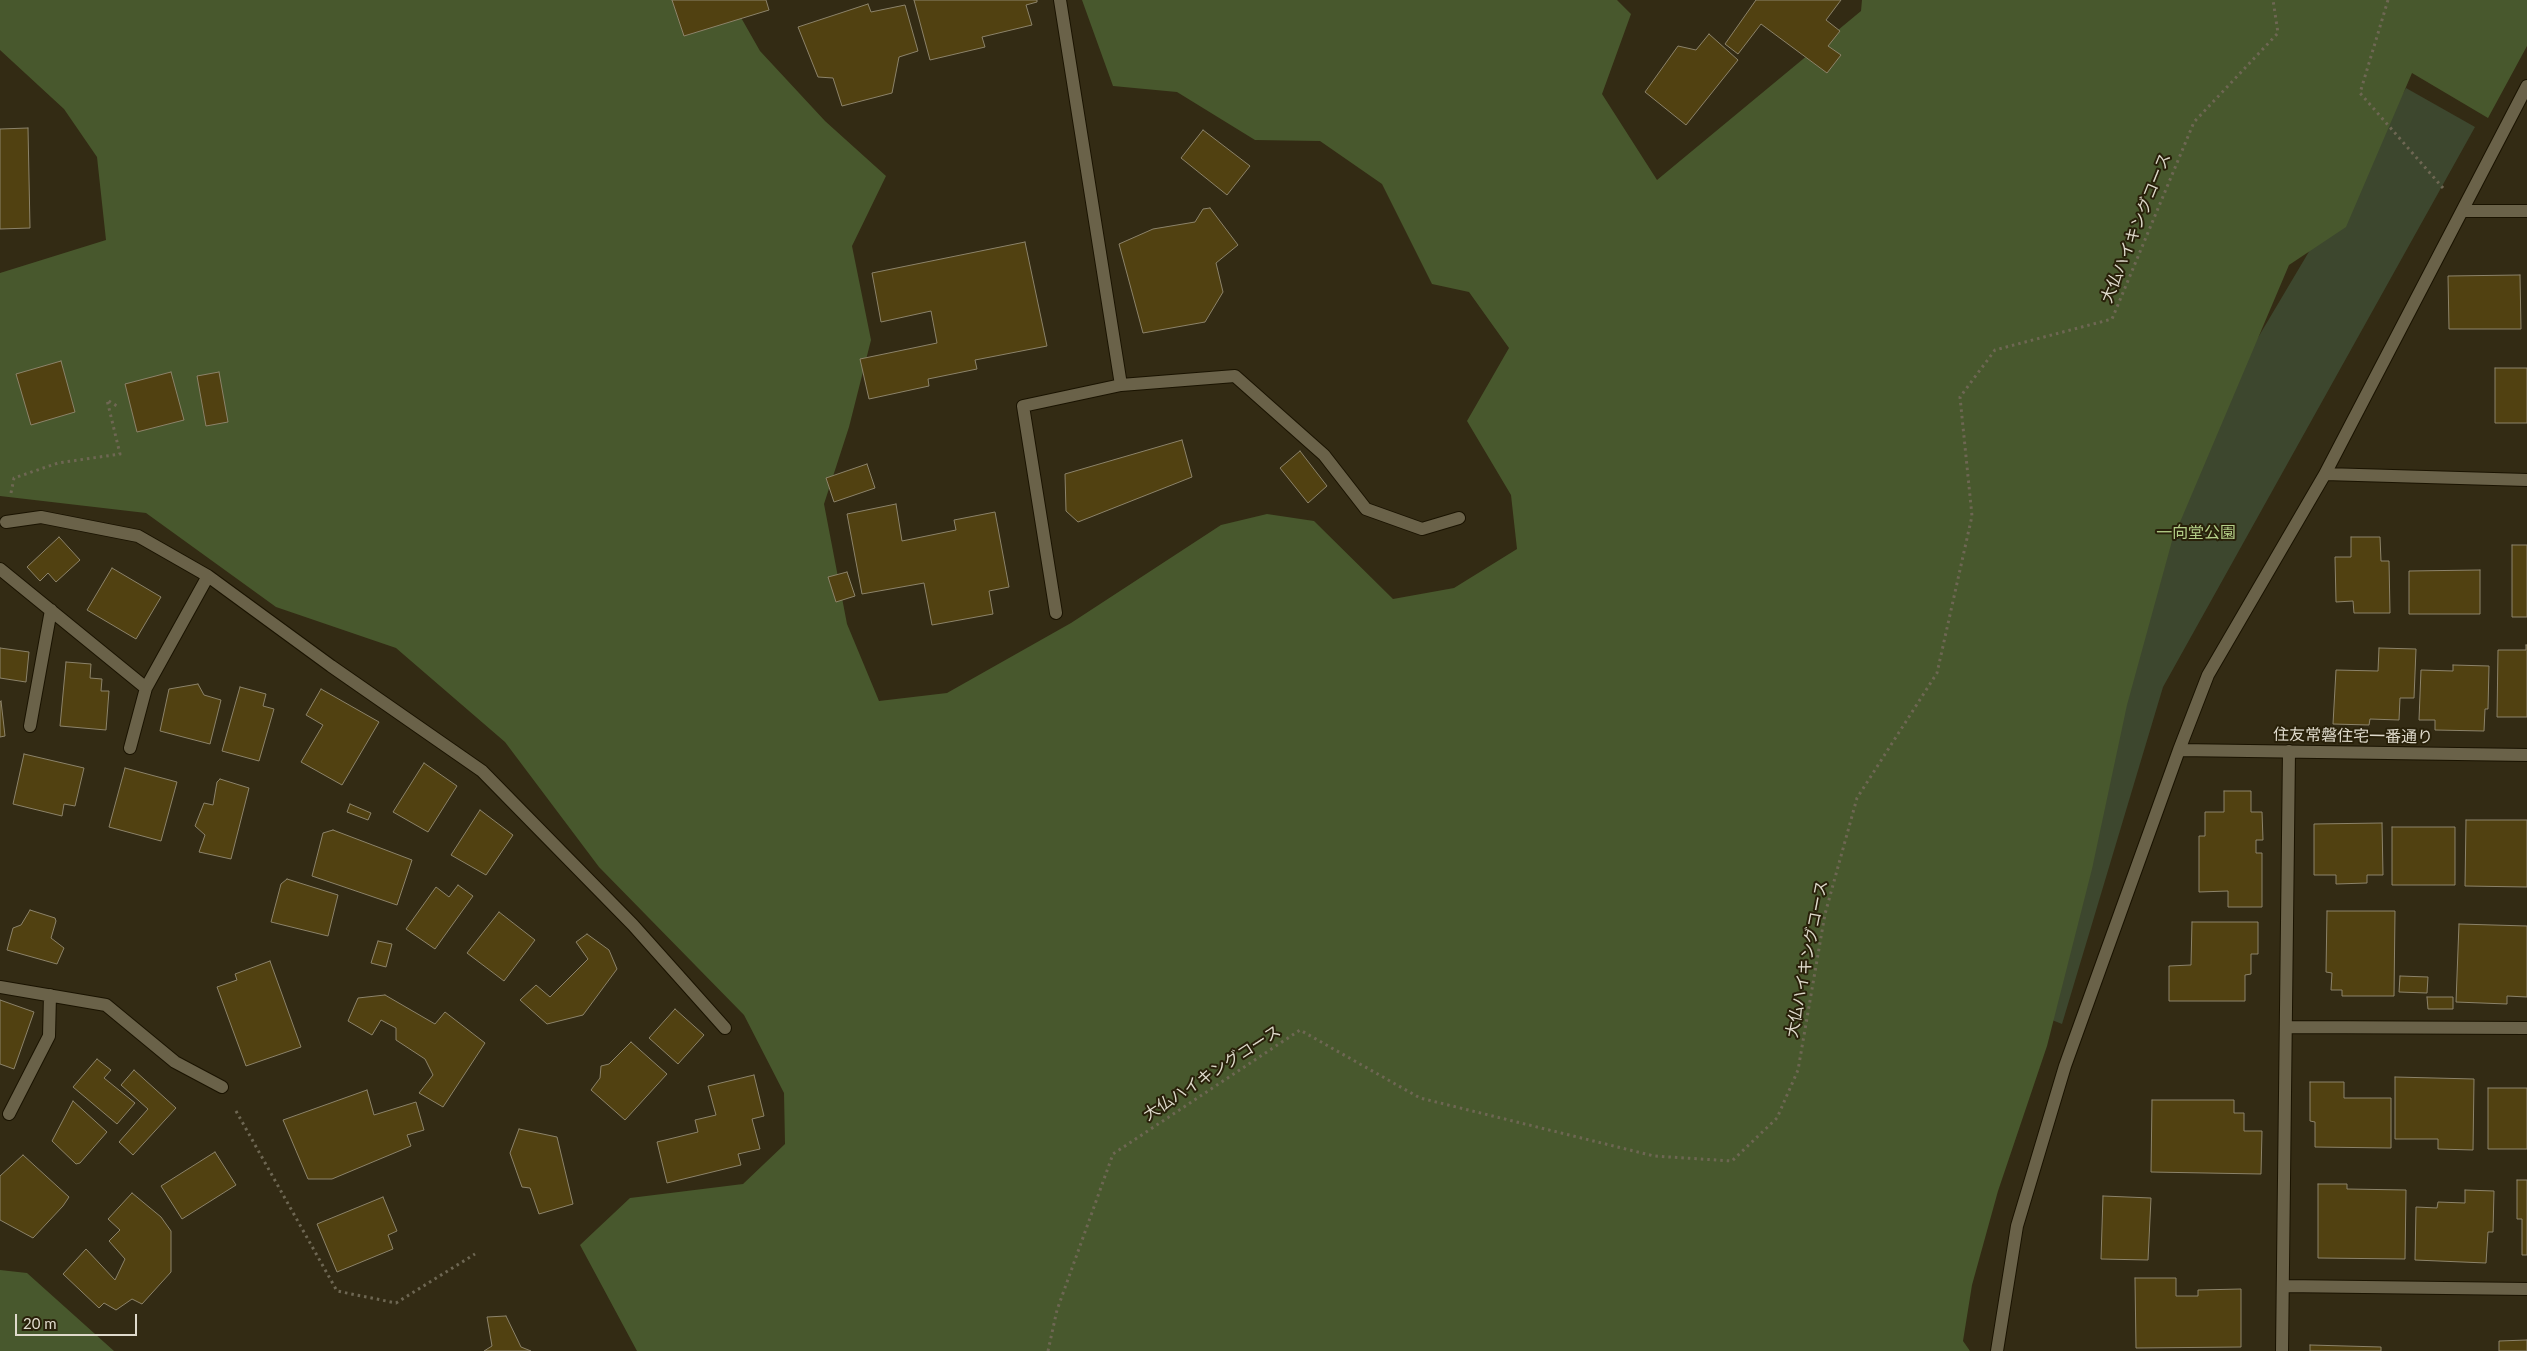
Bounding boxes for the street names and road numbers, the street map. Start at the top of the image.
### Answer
street label: 大仏ハイキングコース [2097,150,2175,306]
street label: 住友常磐住宅一番通り [2273,725,2433,747]
street label: 大仏ハイキングコース [1782,879,1832,1039]
street label: 大仏ハイキングコース [1140,1021,1284,1125]

